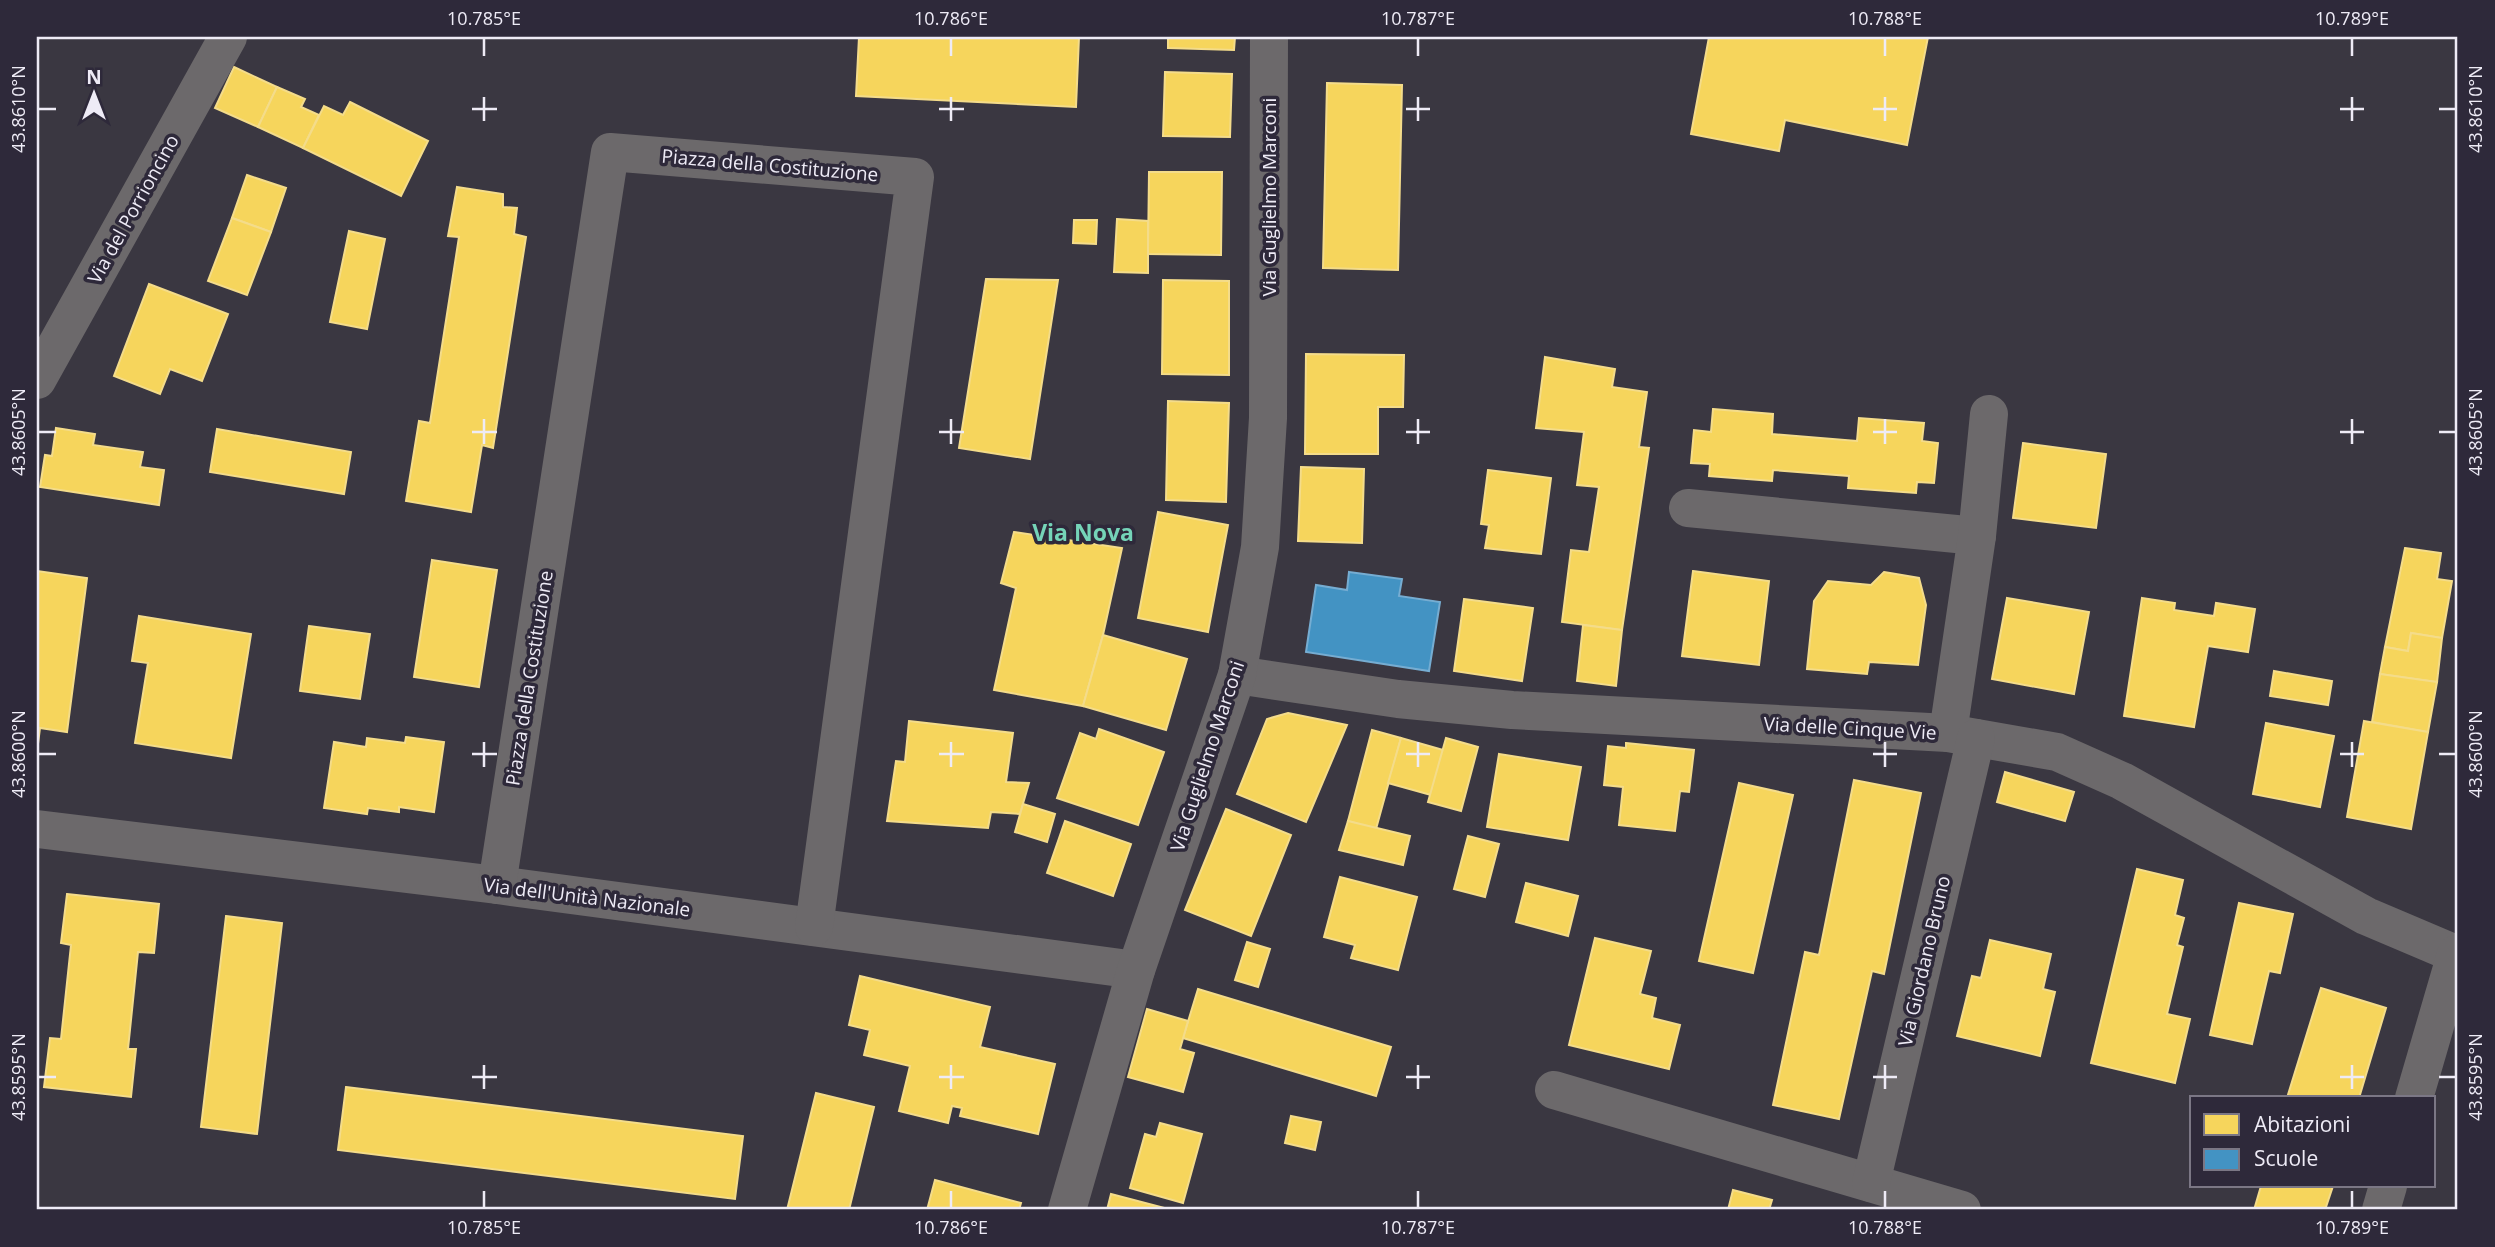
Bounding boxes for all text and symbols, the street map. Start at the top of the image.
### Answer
text: 10.785°E [447,6,521,30]
text: 10.786°E [914,6,988,30]
text: 10.787°E [1381,6,1455,30]
text: 10.788°E [1848,6,1922,30]
text: 10.789°E [2315,6,2389,30]
north arrow [60,60,130,130]
text: N [86,64,102,90]
text: 43.8610°N [6,65,30,153]
text: 43.8610°N [2463,65,2487,153]
street label: Via Guglielmo Marconi [1256,98,1282,296]
street label: Via del Porrioncino [81,130,185,288]
street label: Piazza della Costituzione [661,143,879,187]
text: 43.8605°N [6,388,30,476]
text: 43.8605°N [2463,388,2487,476]
district label: Via Nova [1032,516,1134,548]
street label: Piazza della Costituzione [499,569,559,787]
street label: Via Guglielmo Marconi [1164,657,1250,855]
text: 43.8600°N [6,710,30,798]
street label: Via delle Cinque Vie [1763,710,1937,746]
text: 43.8600°N [2463,710,2487,798]
street label: Via dell'Unità Nazionale [482,871,692,923]
street label: Via Giordano Bruno [1892,873,1956,1049]
text: 43.8595°N [6,1033,30,1121]
text: 43.8595°N [2463,1033,2487,1121]
legend [2190,1096,2436,1188]
text: Abitazioni [2254,1110,2351,1138]
text: Scuole [2254,1144,2318,1172]
text: 10.785°E [447,1215,521,1239]
text: 10.786°E [914,1215,988,1239]
text: 10.787°E [1381,1215,1455,1239]
text: 10.788°E [1848,1215,1922,1239]
text: 10.789°E [2315,1215,2389,1239]

